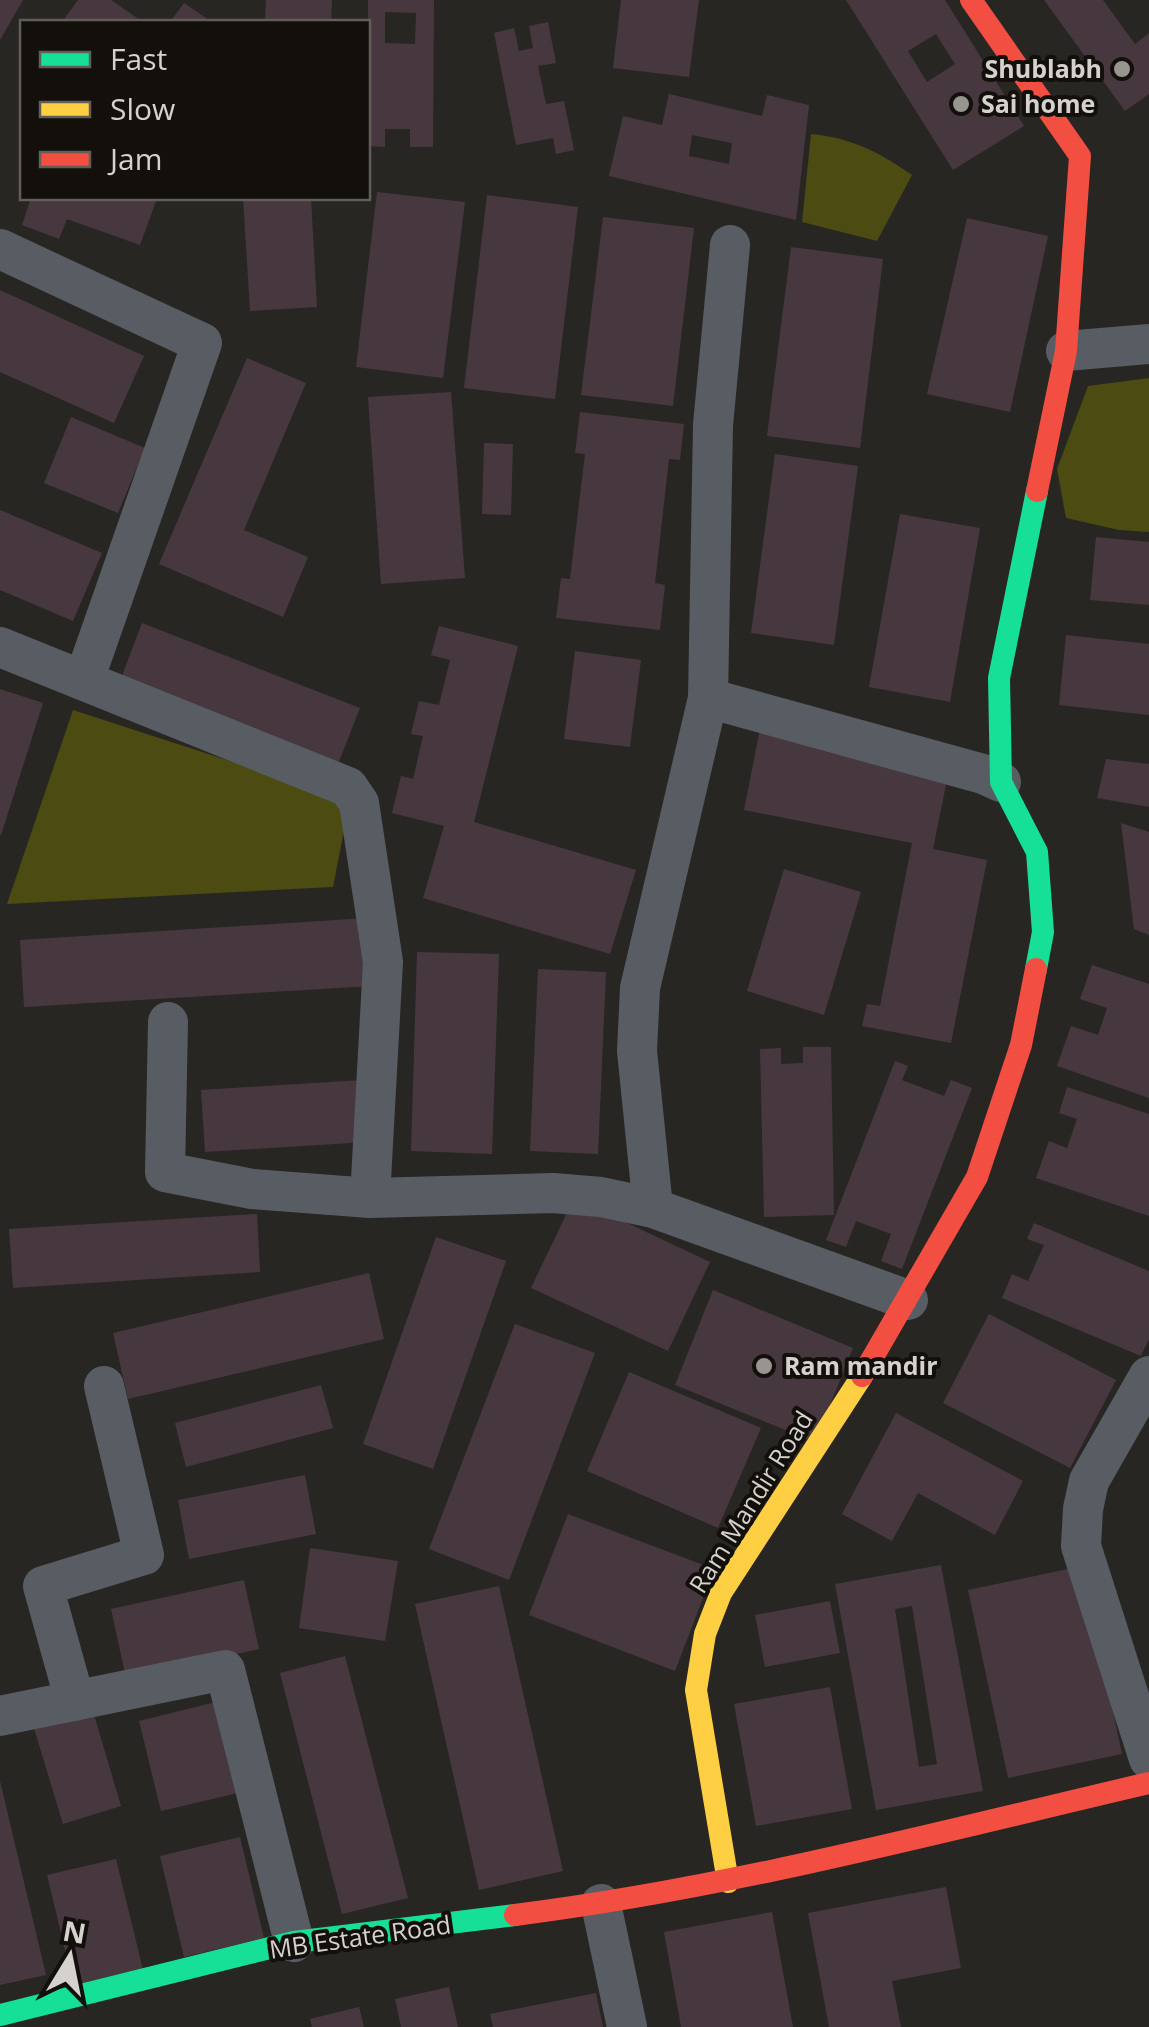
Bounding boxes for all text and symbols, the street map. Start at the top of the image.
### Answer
legend [20,20,370,200]
text: Fast [110,38,167,79]
place label: Shublabh [985,51,1102,85]
marker: Shublabh [1111,58,1133,80]
place label: Sai home [981,86,1095,120]
text: Slow [110,88,175,129]
marker: Sai home [950,93,972,115]
text: Jam [107,138,163,179]
place label: Ram mandir [784,1348,938,1382]
marker: Ram mandir [753,1355,775,1377]
street label: Ram Mandir Road [680,1404,820,1599]
street label: MB Estate Road [267,1906,453,1966]
north arrow [20,1907,120,2007]
text: N [60,1911,89,1952]

